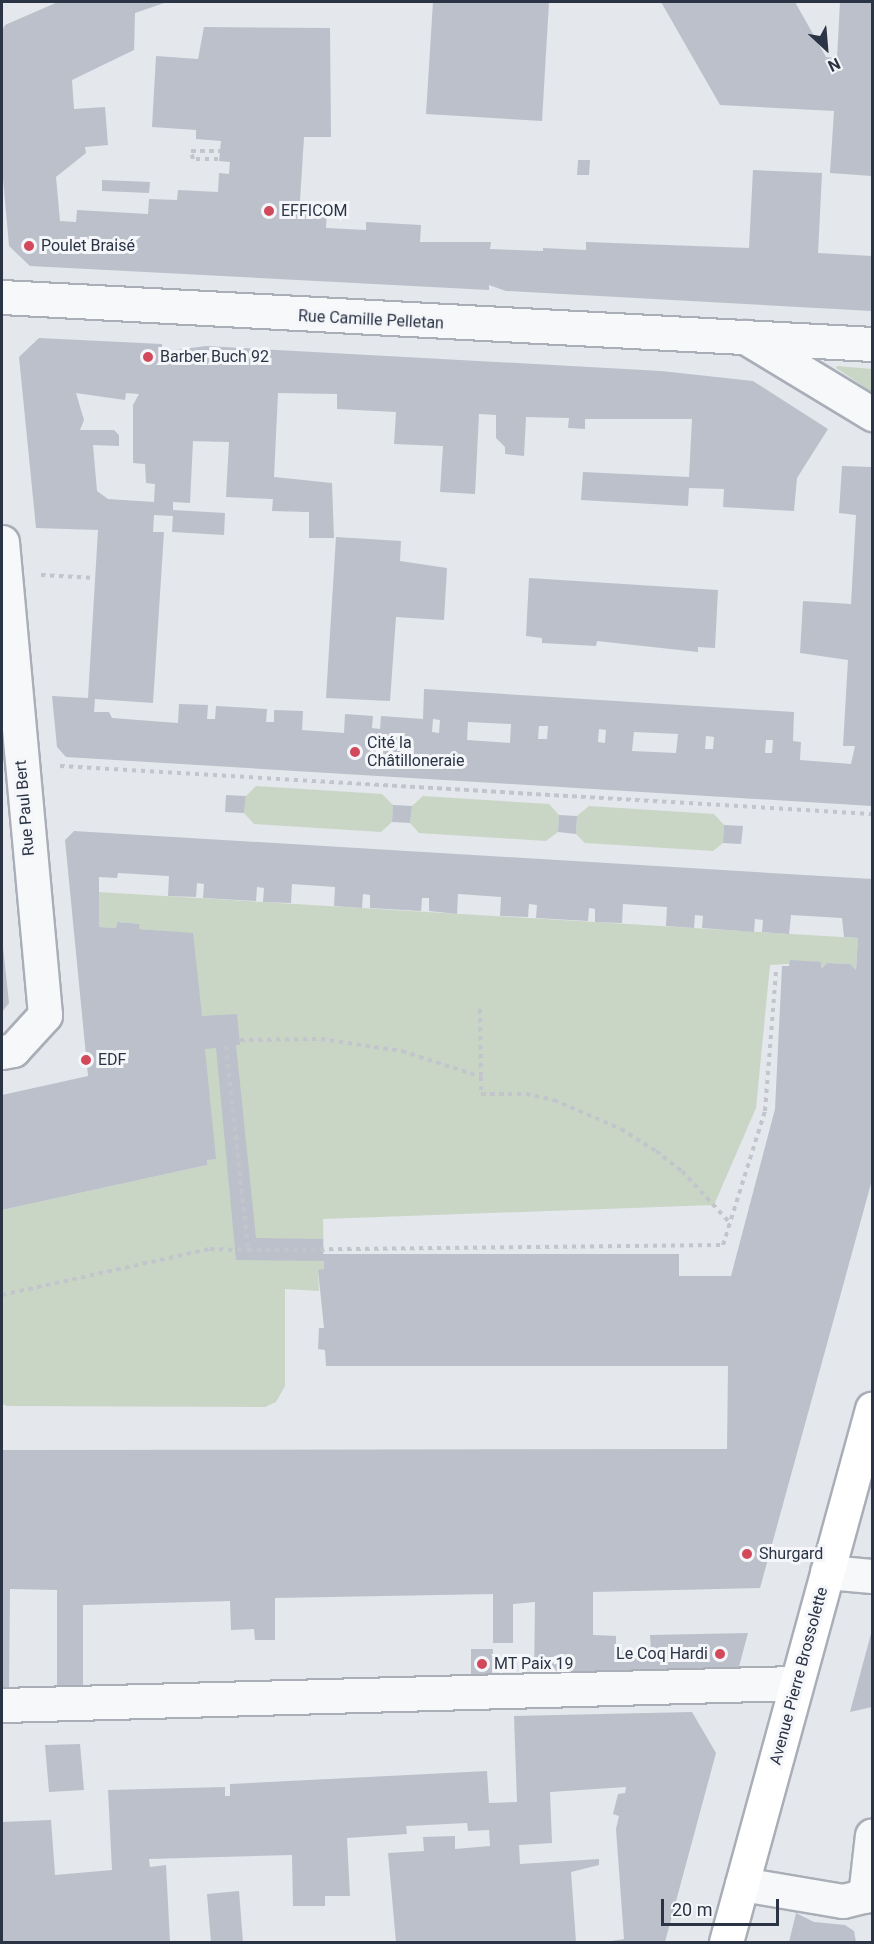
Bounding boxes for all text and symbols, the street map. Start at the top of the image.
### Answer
north arrow [796,18,856,78]
text: N [825,54,843,76]
place label: EFFICOM [281,201,348,221]
marker: EFFICOM [262,204,276,218]
place label: Poulet Braisé [41,236,135,256]
marker: Poulet Braisé [22,239,36,253]
street label: Rue Camille Pelletan [298,307,444,333]
place label: Barber Buch 92 [160,347,269,367]
marker: Barber Buch 92 [141,350,155,364]
place label: Cité la Châtilloneraie [367,733,464,771]
marker: Cité la Châtilloneraie [348,745,362,759]
street label: Rue Paul Bert [11,759,39,857]
place label: EDF [98,1050,126,1070]
marker: EDF [79,1053,93,1067]
place label: Shurgard [759,1544,823,1564]
marker: Shurgard [740,1547,754,1561]
street label: Avenue Pierre Brossolette [766,1585,832,1767]
place label: Le Coq Hardi [616,1644,708,1664]
marker: Le Coq Hardi [713,1647,727,1661]
place label: MT Paix 19 [494,1654,574,1674]
marker: MT Paix 19 [475,1657,489,1671]
scale bar [664,1887,782,1925]
text: 20 m [672,1899,712,1920]

